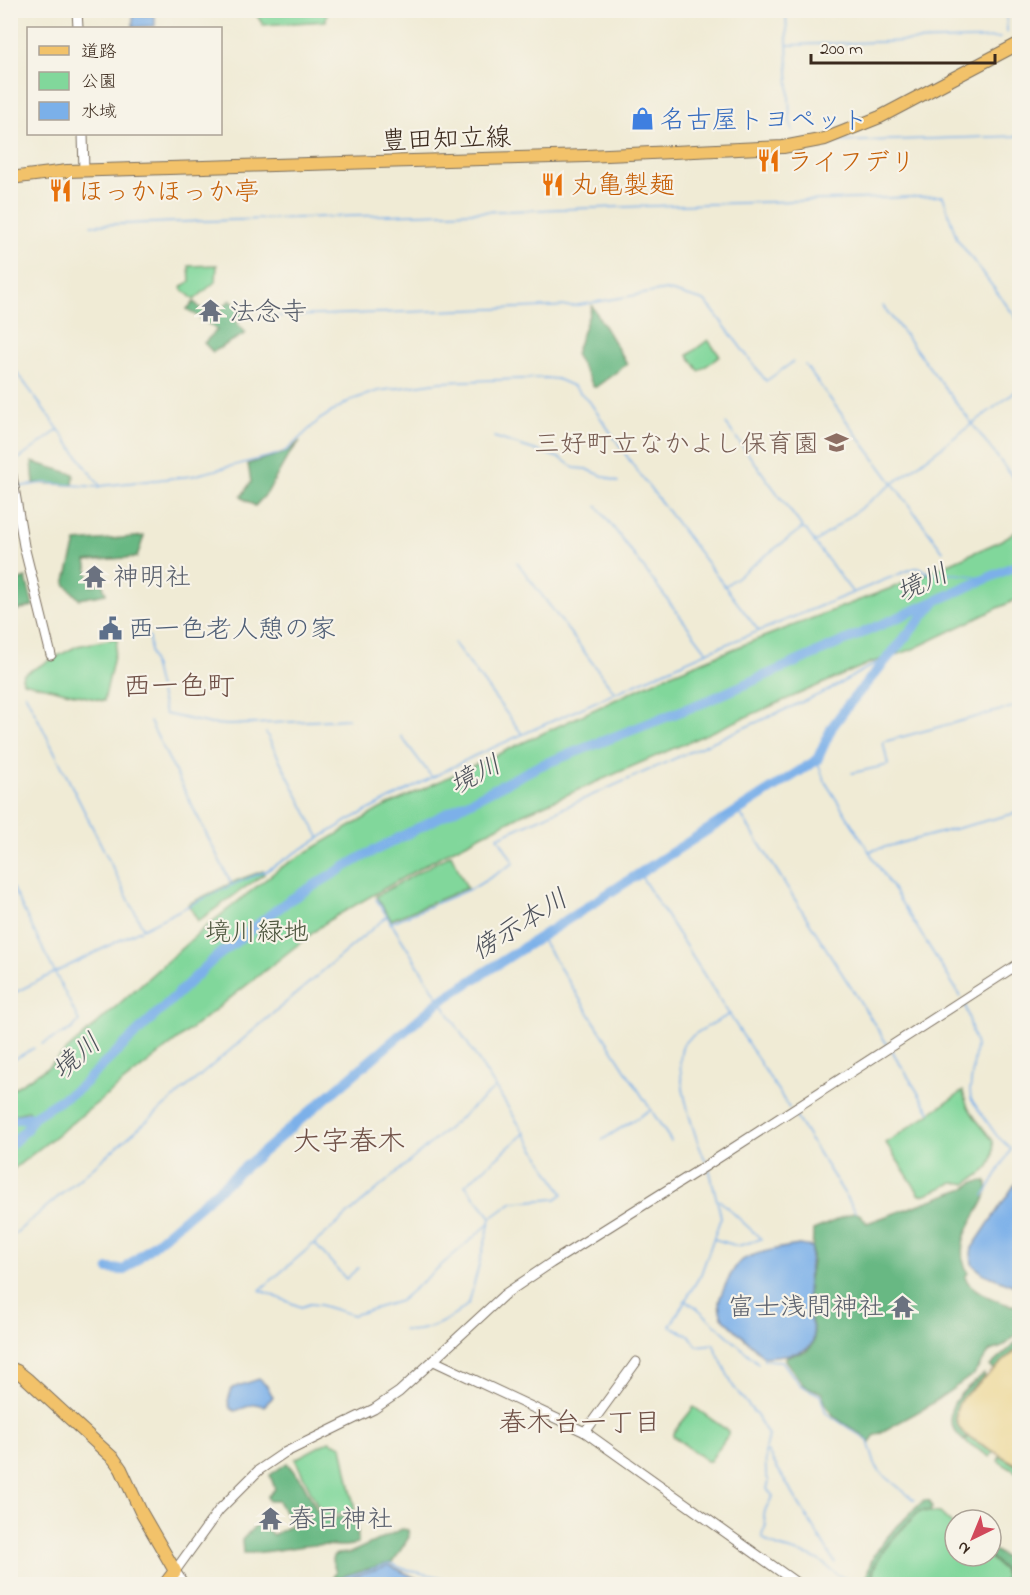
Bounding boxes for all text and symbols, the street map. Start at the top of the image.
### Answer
legend [27,27,222,135]
scale bar [811,27,996,65]
text: 200 m [820,37,863,63]
text: 道路 [81,40,117,66]
text: 公園 [81,70,117,96]
text: 水域 [81,100,117,126]
place label: 名古屋トヨペット [660,103,868,141]
shop icon: 名古屋トヨペット [629,106,655,132]
street label: 豊田知立線 [380,120,512,162]
place label: ライフデリ [787,145,916,183]
restaurant icon: ライフデリ [756,148,782,174]
place label: 丸亀製麺 [571,168,675,206]
restaurant icon: 丸亀製麺 [540,171,566,197]
place label: ほっかほっか亭 [78,175,260,213]
restaurant icon: ほっかほっか亭 [47,178,73,204]
place label: 法念寺 [229,295,307,333]
temple icon: 法念寺 [198,298,224,324]
place label: 三好町立なかよし保育園 [534,427,819,465]
school or university icon: 三好町立なかよし保育園 [824,430,850,456]
water label: 境川 [890,555,956,613]
place label: 神明社 [113,560,191,598]
temple icon: 神明社 [82,563,108,589]
place label: 西一色老人憩の家 [128,612,336,650]
public building icon: 西一色老人憩の家 [97,615,123,641]
district label: 西一色町 [123,668,235,709]
water label: 境川 [443,747,509,806]
water label: 傍示本川 [464,881,576,971]
park label: 境川緑地 [205,915,309,953]
water label: 境川 [44,1025,111,1090]
district label: 大字春木 [293,1123,405,1164]
place label: 富士浅間神社 [728,1290,884,1328]
temple icon: 富士浅間神社 [889,1293,915,1319]
district label: 春木台一丁目 [499,1405,661,1444]
place label: 春日神社 [289,1502,393,1540]
temple icon: 春日神社 [258,1505,284,1531]
north arrow [943,1508,1003,1568]
text: N [952,1535,976,1560]

